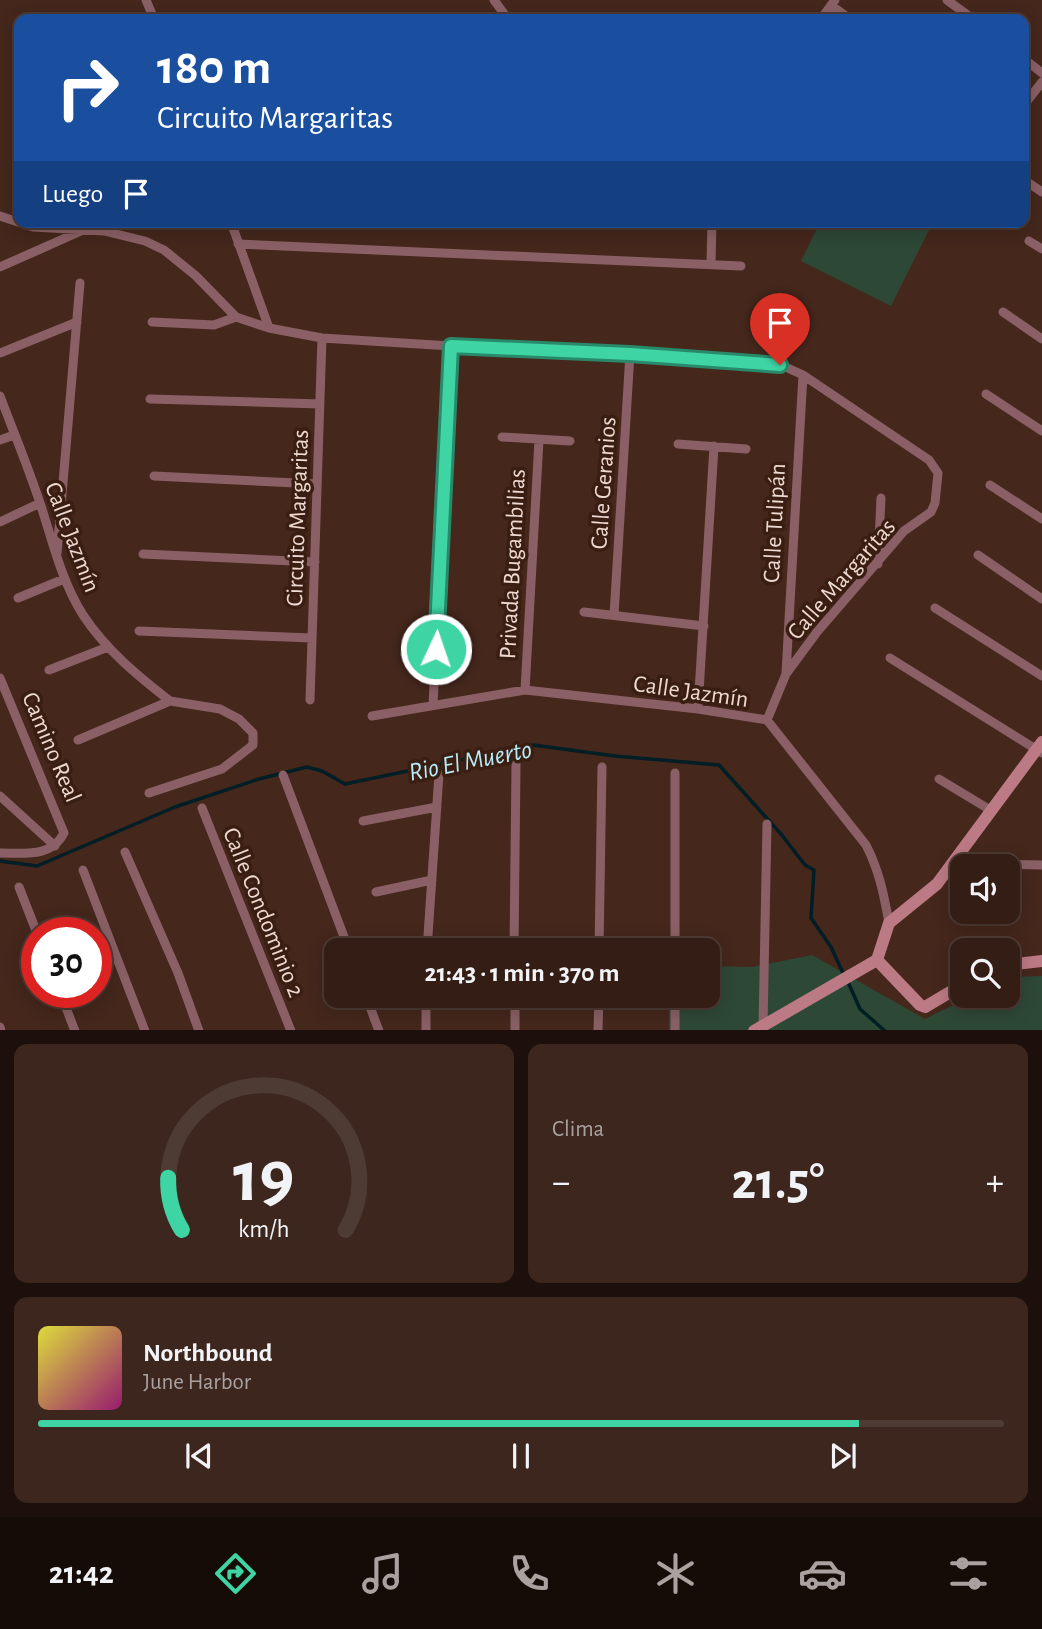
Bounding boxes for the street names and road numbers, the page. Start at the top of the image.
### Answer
street label: Calle Geranios [587,416,621,550]
street label: Circuito Margaritas [283,429,313,607]
street label: Calle Tulipán [760,463,790,584]
street label: Privada Bugambilias [496,468,530,660]
street label: Calle Jazmín [40,479,104,596]
street label: Calle Margaritas [783,515,900,645]
street label: Calle Jazmín [632,672,750,712]
street label: Camino Real [17,689,85,806]
street label: Calle Condominio 2 [218,824,308,1000]

